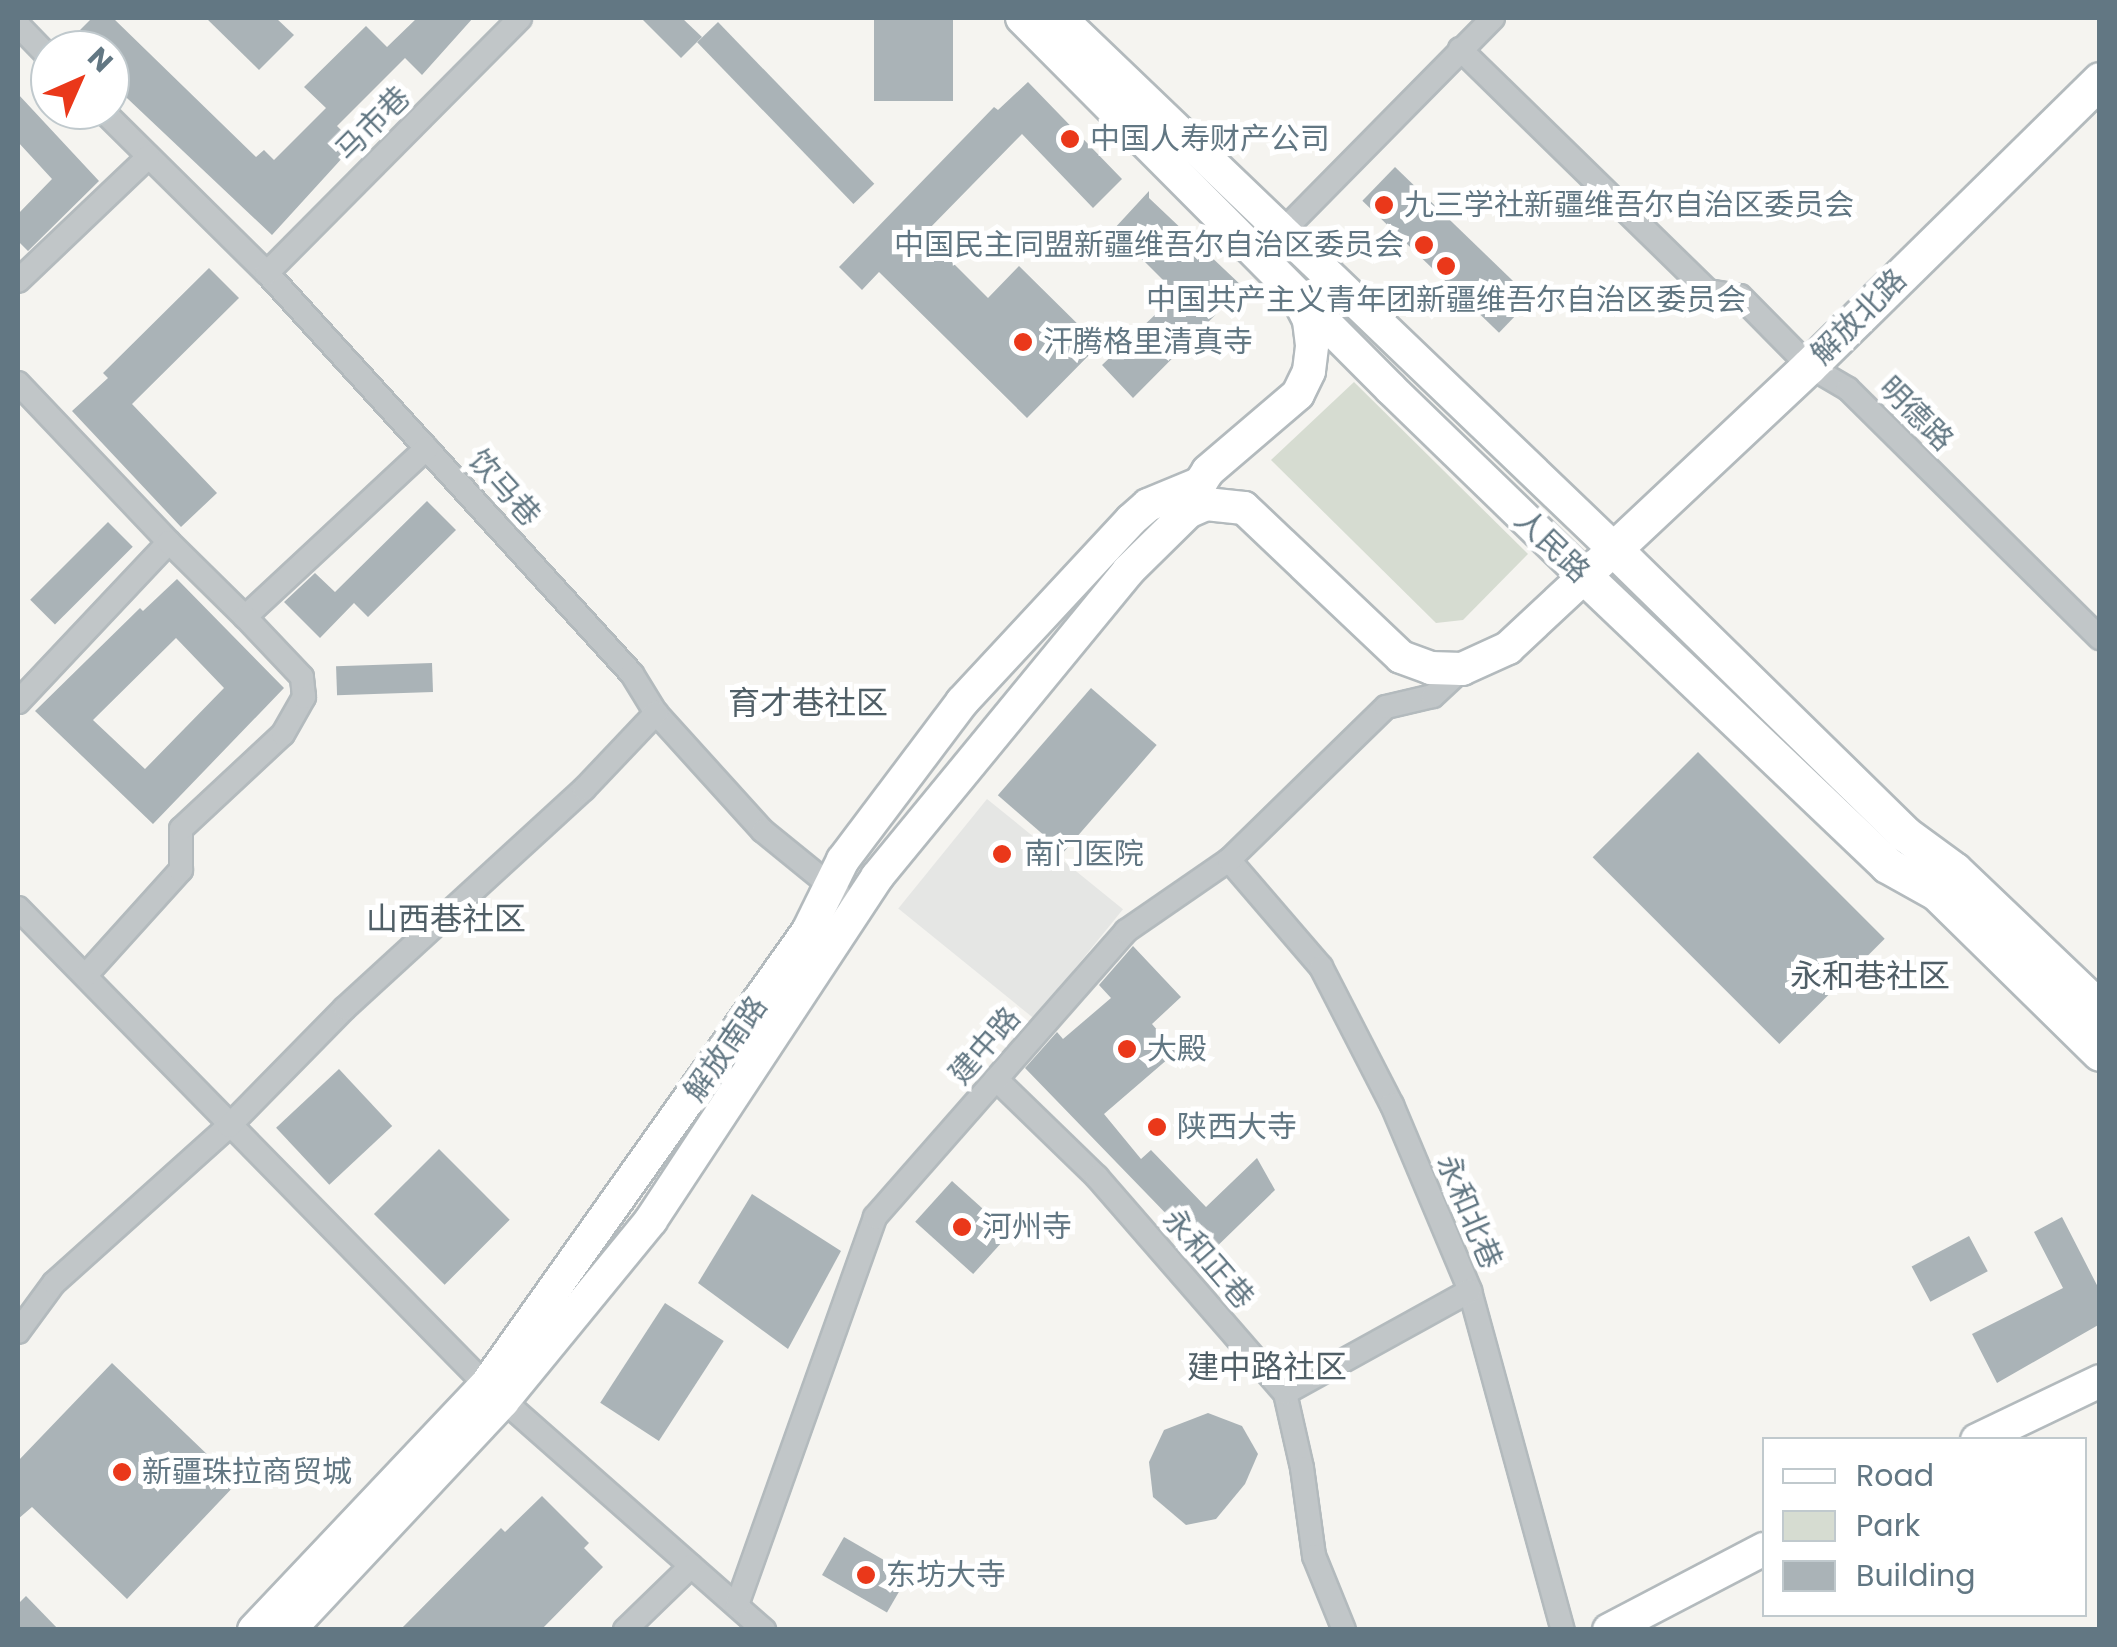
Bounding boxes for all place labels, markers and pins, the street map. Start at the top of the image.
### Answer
place label: 中国人寿财产公司 [1090,121,1330,157]
marker: 中国人寿财产公司 [1059,128,1081,150]
place label: 九三学社新疆维吾尔自治区委员会 [1404,187,1854,223]
marker: 九三学社新疆维吾尔自治区委员会 [1373,194,1395,216]
place label: 中国民主同盟新疆维吾尔自治区委员会 [894,227,1404,263]
marker: 中国民主同盟新疆维吾尔自治区委员会 [1413,234,1435,256]
marker: 中国共产主义青年团新疆维吾尔自治区委员会 [1435,255,1457,277]
place label: 中国共产主义青年团新疆维吾尔自治区委员会 [1146,282,1746,318]
place label: 汗腾格里清真寺 [1043,324,1253,360]
marker: 汗腾格里清真寺 [1012,331,1034,353]
place label: 南门医院 [1024,836,1144,872]
marker: 南门医院 [989,841,1015,867]
place label: 大殿 [1147,1031,1207,1067]
marker: 大殿 [1116,1038,1138,1060]
place label: 陕西大寺 [1177,1109,1297,1145]
marker: 陕西大寺 [1146,1116,1168,1138]
place label: 河州寺 [982,1209,1072,1245]
marker: 河州寺 [951,1216,973,1238]
place label: 新疆珠拉商贸城 [142,1454,352,1490]
marker: 新疆珠拉商贸城 [111,1461,133,1483]
place label: 东坊大寺 [886,1557,1006,1593]
marker: 东坊大寺 [855,1564,877,1586]

